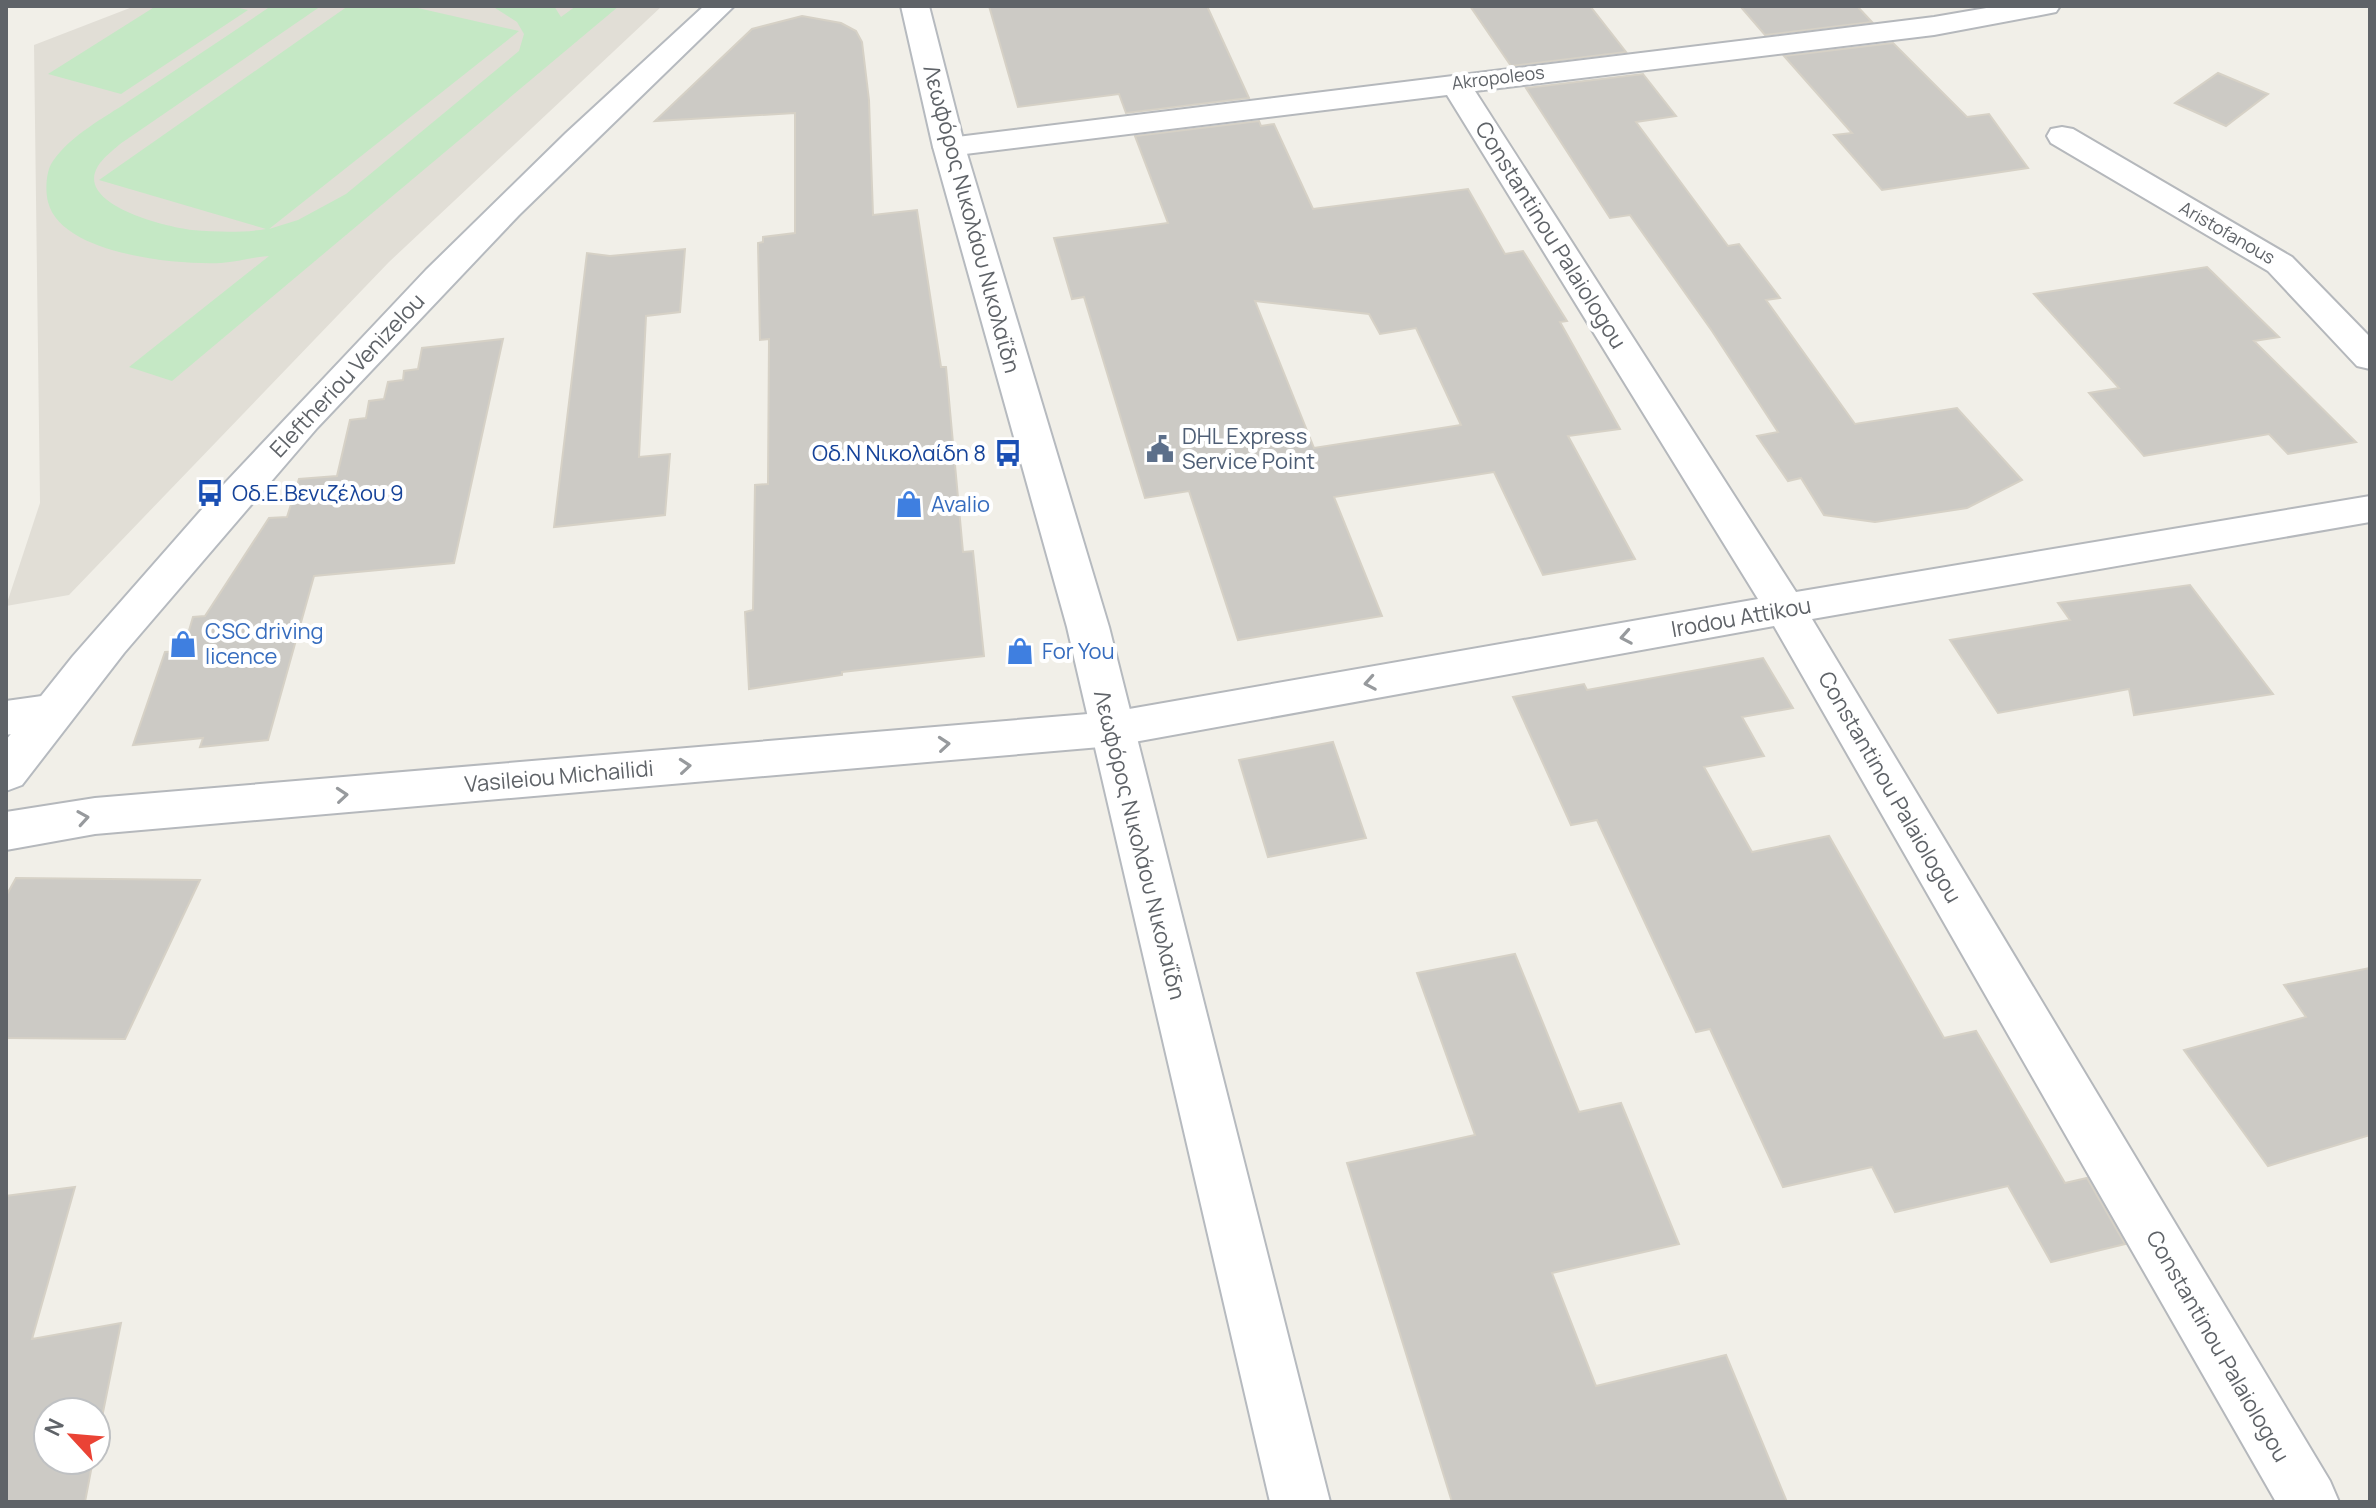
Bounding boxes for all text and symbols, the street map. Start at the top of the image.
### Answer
street label: Akropoleos [1450,59,1546,95]
street label: Λεωφόρος Νικολάου Νικολαΐδη [916,62,1028,376]
street label: Constantinou Palaiologou [1469,116,1633,354]
street label: Aristofanous [2175,195,2280,269]
street label: Eleftheriou Venizelou [263,286,431,464]
place label: DHL Express Service Point [1182,421,1315,476]
public building icon: DHL Express Service Point [1145,434,1175,464]
place label: Οδ.Ν Νικολαίδη 8 [812,438,986,468]
bus stop icon: Οδ.Ν Νικολαίδη 8 [993,438,1023,468]
bus stop icon: Οδ.Ε.Βενιζέλου 9 [195,478,225,508]
place label: Οδ.Ε.Βενιζέλου 9 [232,478,404,508]
shop icon: Avalio [894,489,924,519]
place label: Avalio [931,489,990,519]
street label: Irodou Attikou [1669,590,1813,644]
place label: CSC driving licence [205,616,324,671]
one-way arrow [1619,628,1633,645]
shop icon: CSC driving licence [168,629,198,659]
shop icon: For You [1005,636,1035,666]
place label: For You [1042,636,1115,666]
street label: Constantinou Palaiologou [1811,666,1969,908]
one-way arrow [1363,674,1377,691]
street label: Λεωφόρος Νικολάου Νικολαΐδη [1087,687,1193,1003]
one-way arrow [938,735,951,752]
street label: Vasileiou Michailidi [463,753,655,799]
one-way arrow [679,757,692,774]
one-way arrow [336,787,349,804]
one-way arrow [76,810,90,827]
street label: Constantinou Palaiologou [2139,1225,2297,1467]
north arrow [32,1396,112,1476]
text: N [37,1414,71,1441]

